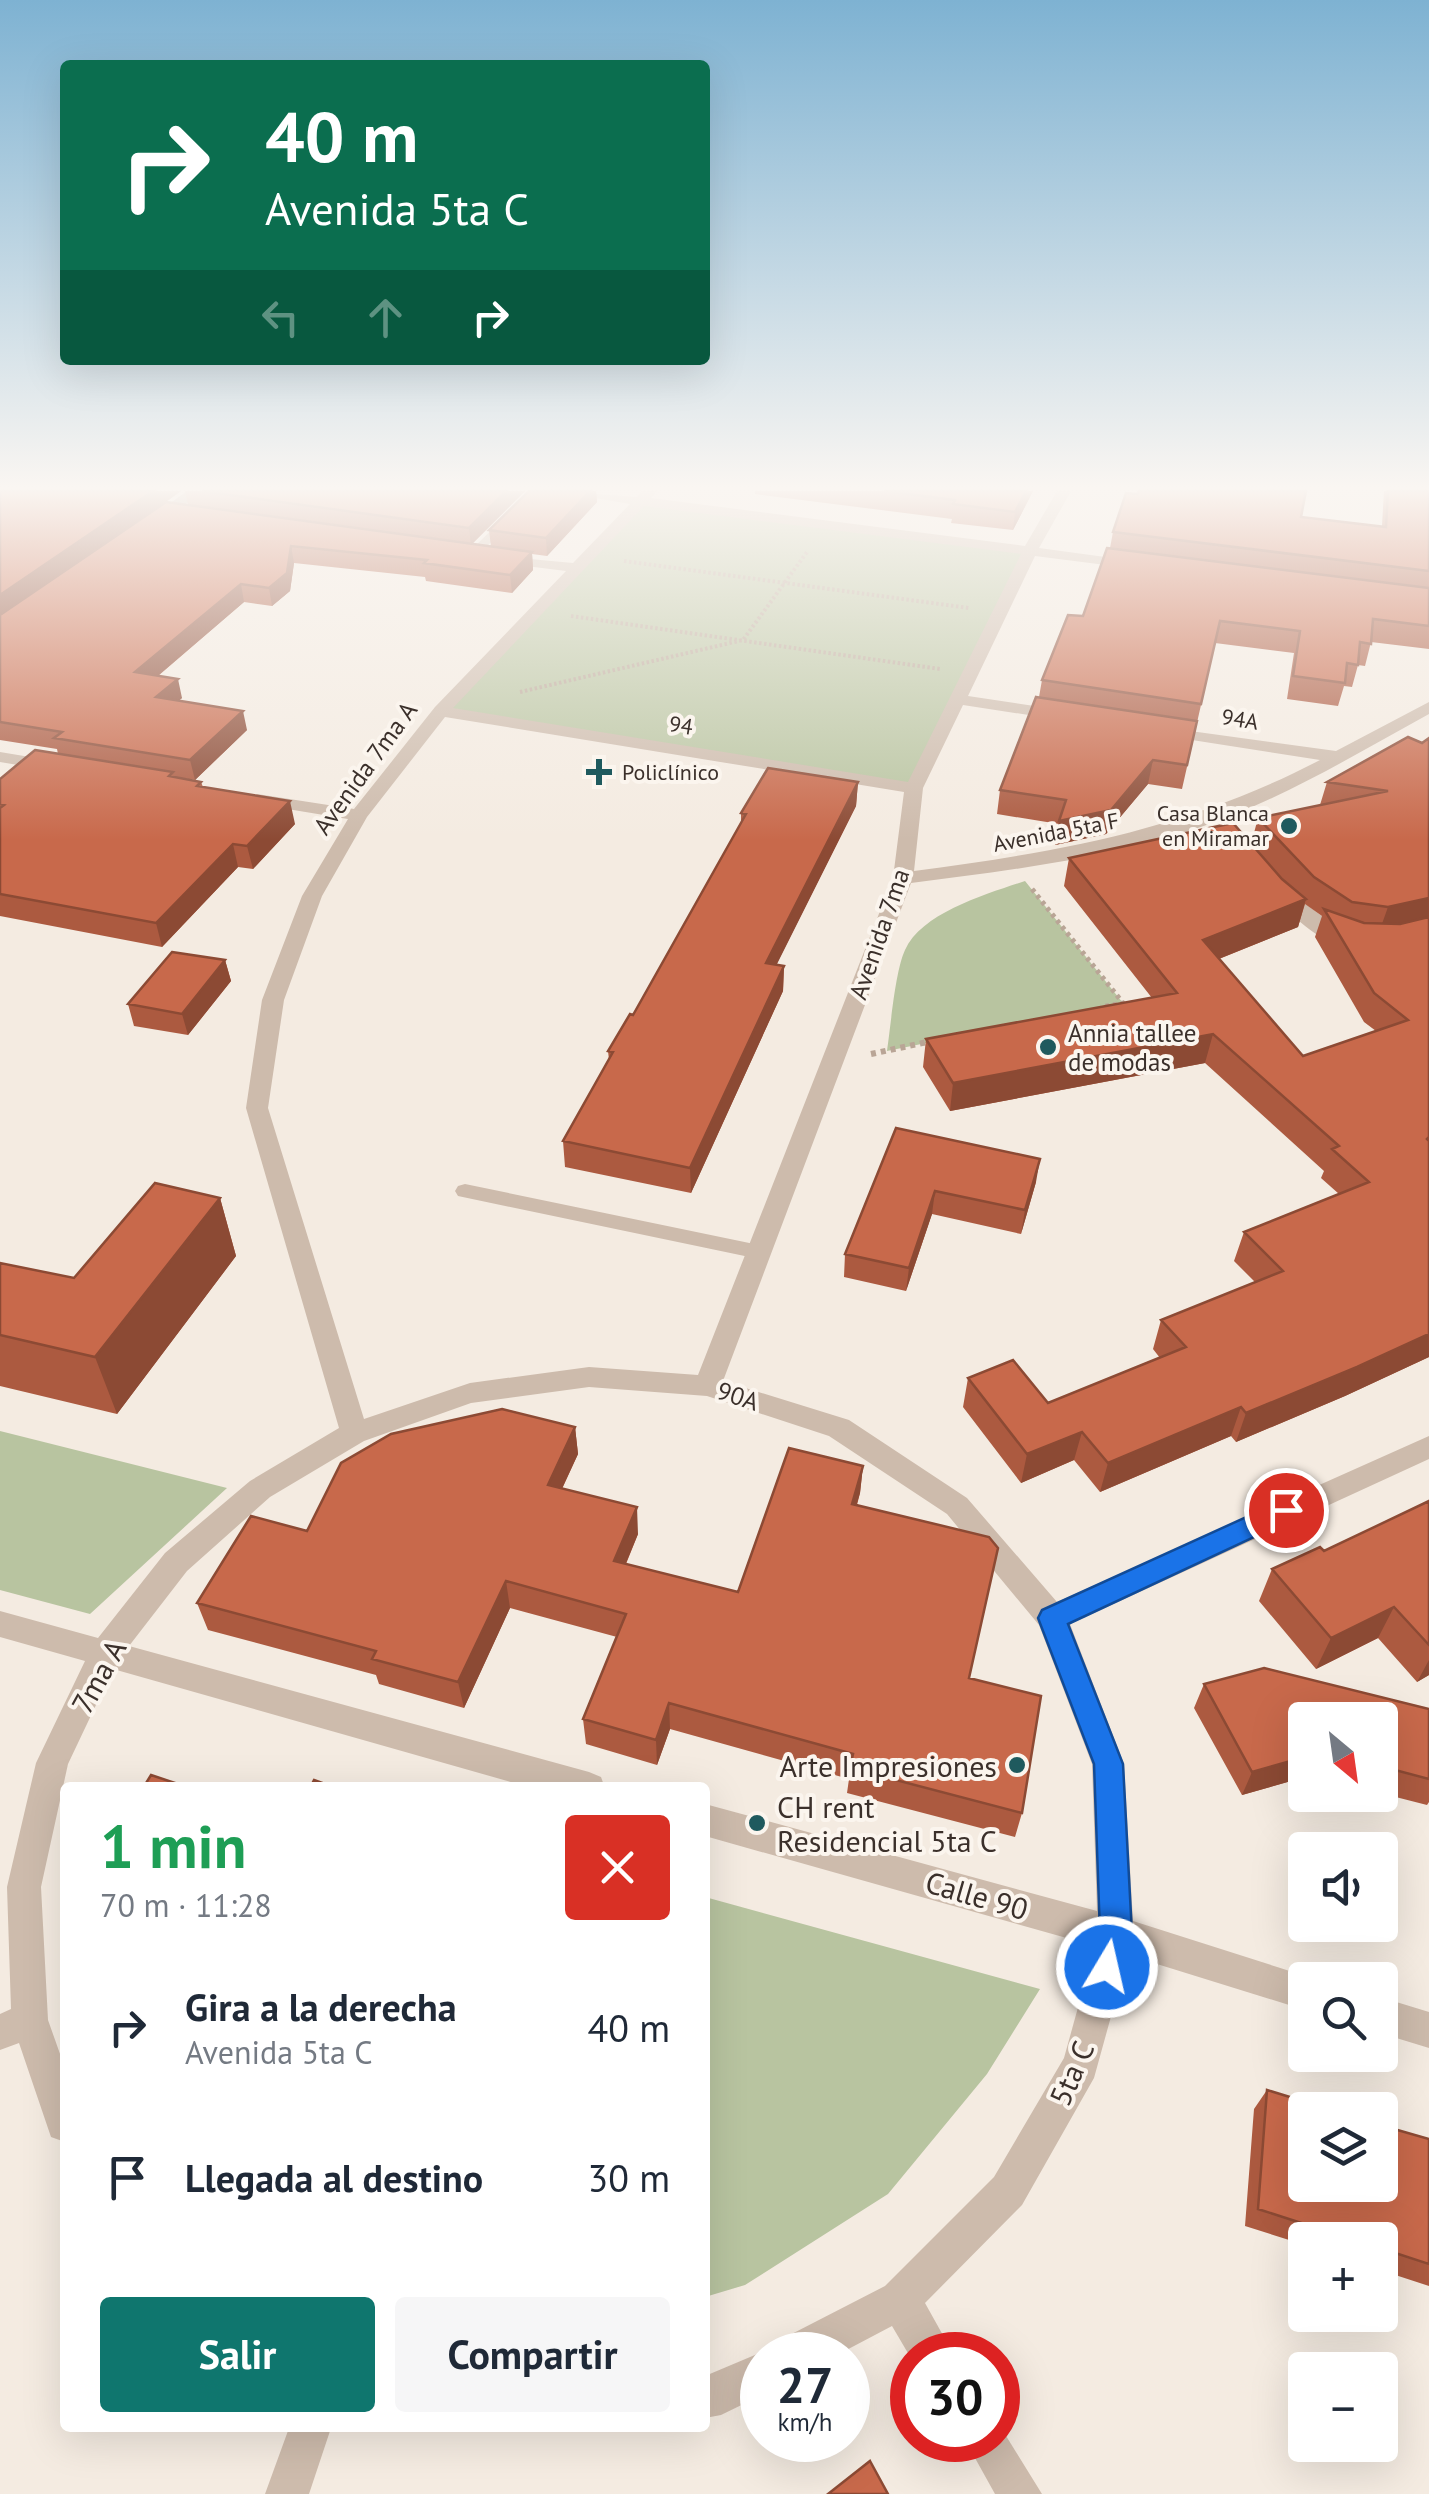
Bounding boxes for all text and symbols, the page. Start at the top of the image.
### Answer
text: 40 m [265,91,418,181]
icon: right [100,100,230,230]
text: Avenida 5ta C [265,179,529,237]
icon: left [253,290,308,345]
icon: ahead [358,290,413,345]
icon: right [463,290,518,345]
street label: Avenida 7ma A [306,695,424,841]
street label: 94A [1220,702,1261,736]
street label: 94 [667,709,695,741]
place label: Policlínico [622,758,719,786]
marker: Policlínico [586,759,612,785]
place label: Casa Blanca en Miramar [1157,799,1270,852]
street label: Avenida 5ta F [991,806,1121,858]
marker: Casa Blanca en Miramar [1278,815,1300,837]
street label: Avenida 7ma [842,864,916,1004]
place label: Annia tallee de modas [1068,1017,1196,1078]
marker: Annia tallee de modas [1037,1036,1059,1058]
street label: 90A [713,1374,763,1418]
pin [1244,1468,1329,1553]
icon: arrive [1259,1483,1314,1538]
street label: 7ma A [62,1632,134,1720]
north arrow [1288,1702,1398,1812]
map controls [1288,1702,1398,2462]
place label: Arte Impresiones [779,1746,997,1785]
marker: Arte Impresiones [1006,1754,1028,1776]
place label: CH rent Residencial 5ta C [777,1787,997,1860]
text: 1 min [100,1807,246,1885]
marker: CH rent Residencial 5ta C [746,1812,768,1834]
button: close [565,1815,670,1920]
button: sound [1288,1832,1398,1942]
street label: Calle 90 [921,1862,1033,1928]
text: 70 m · 11:28 [100,1884,272,1926]
position arrow [1055,1915,1159,2019]
button: search [1288,1962,1398,2072]
text: Gira a la derecha [185,1982,457,2031]
icon: right [100,2000,155,2055]
text: 40 m [588,2003,670,2052]
text: Avenida 5ta C [185,2031,373,2073]
street label: 5ta C [1040,2035,1102,2111]
button: layers [1288,2092,1398,2202]
icon: arrive [100,2150,155,2205]
text: Llegada al destino [185,2153,483,2202]
text: 30 m [588,2153,670,2202]
button: + [1288,2222,1398,2332]
button: Salir [100,2297,375,2412]
button: Compartir [395,2297,670,2412]
speed limit sign: 30 [890,2332,1020,2462]
text: 27 [777,2352,833,2417]
button: − [1288,2352,1398,2462]
text: km/h [778,2406,832,2438]

